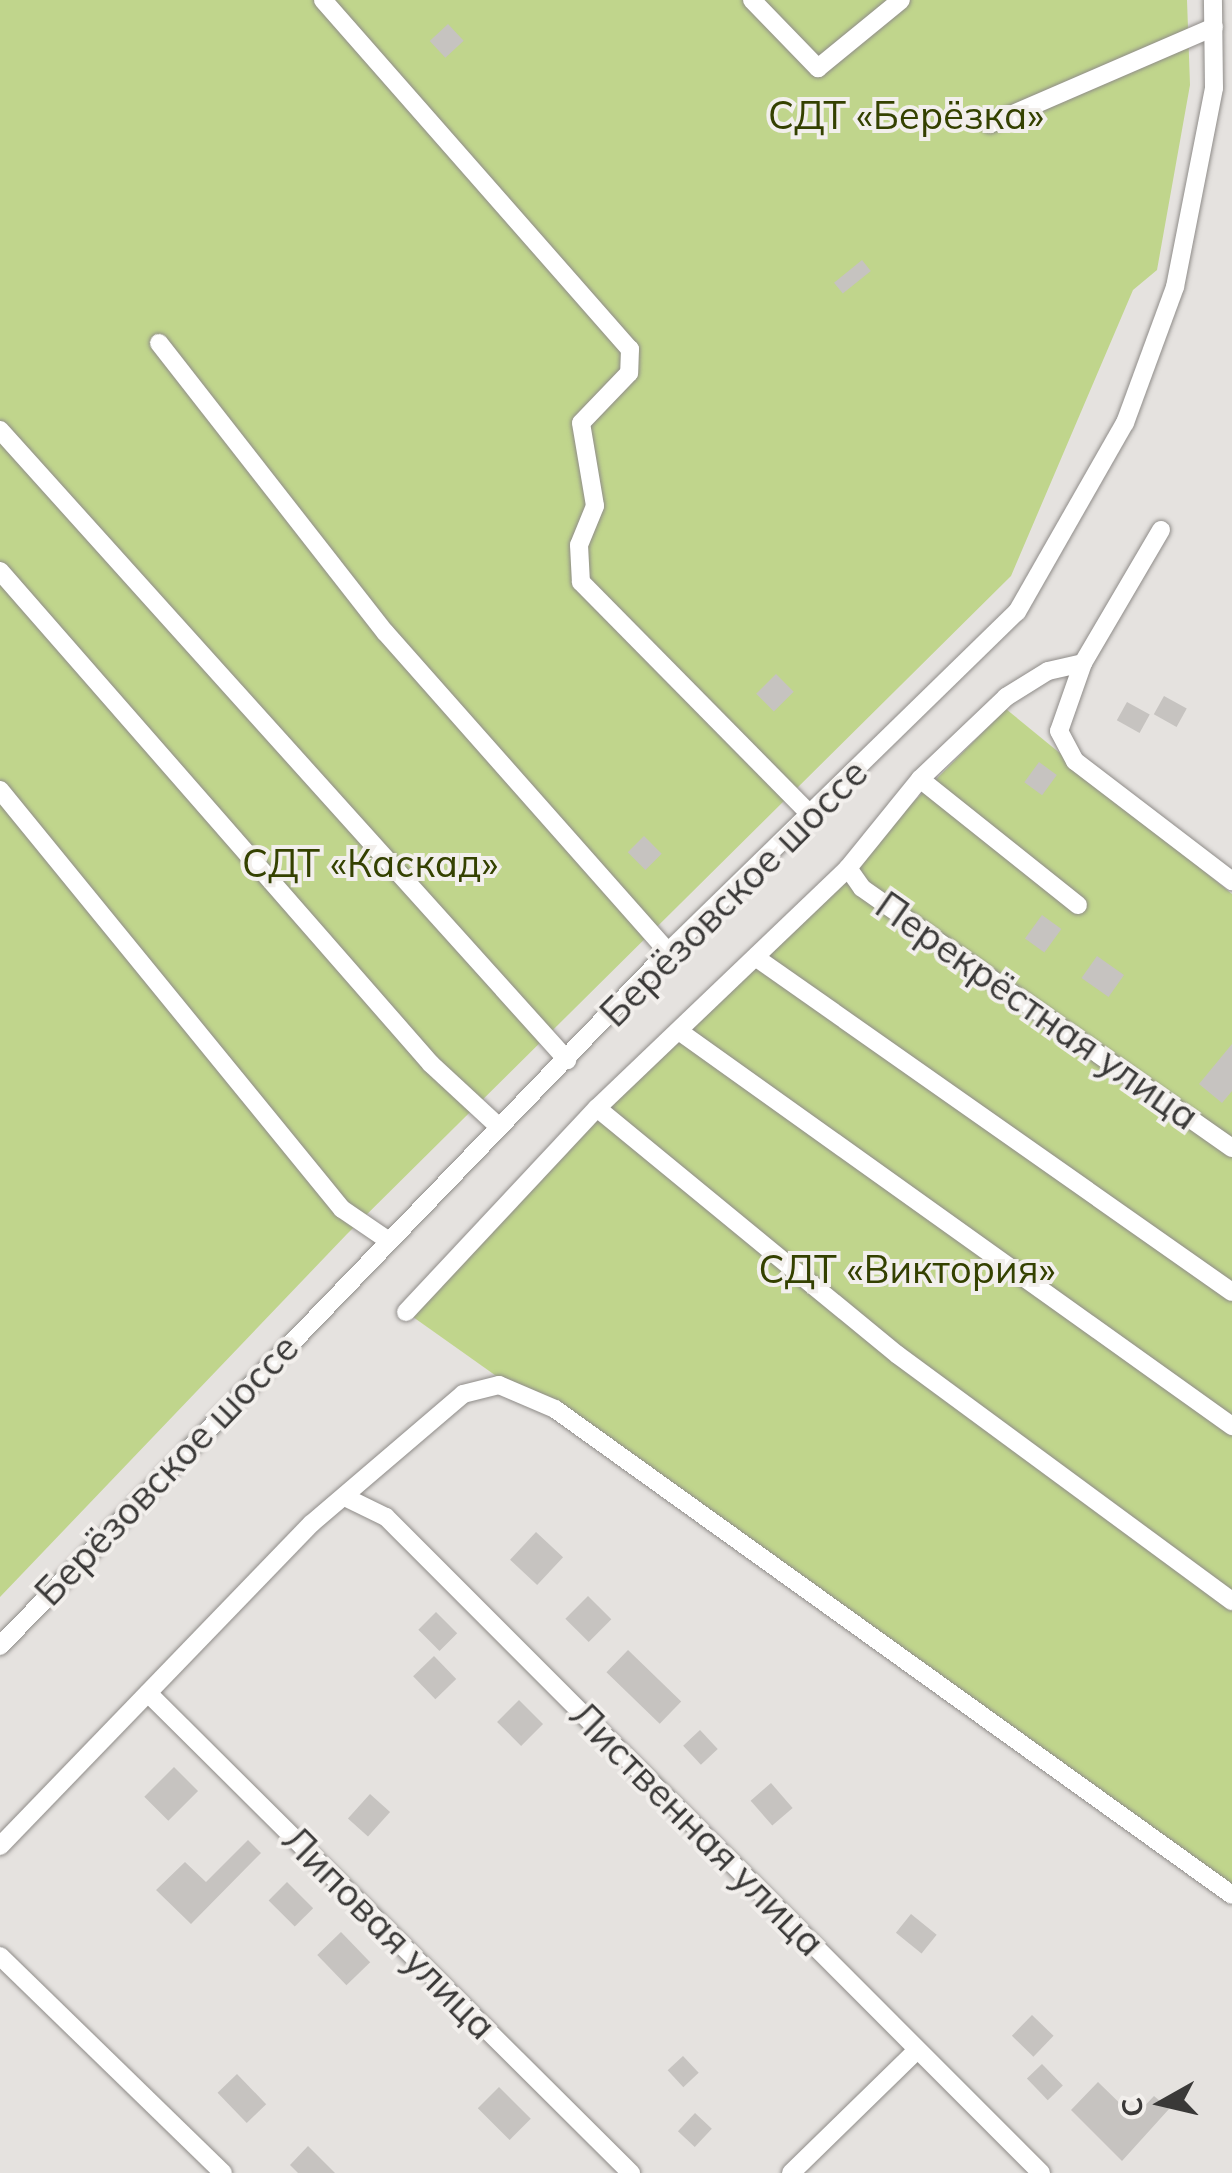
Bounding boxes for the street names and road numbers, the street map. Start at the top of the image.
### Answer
street label: Берёзовское шоссе [591,750,877,1036]
street label: Перекрёстная улица [867,883,1207,1139]
street label: Берёзовское шоссе [26,1325,308,1615]
street label: Лиственная улица [561,1693,833,1965]
street label: Липовая улица [273,1817,505,2049]

